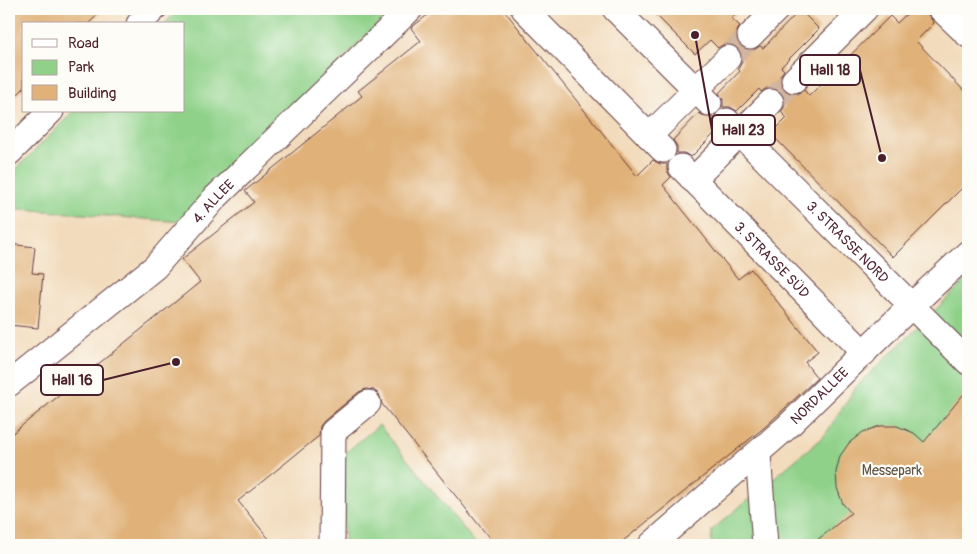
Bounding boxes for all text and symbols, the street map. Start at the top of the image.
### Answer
legend [22,22,185,112]
text: Road [68,34,99,53]
callout: Hall 18 [800,55,860,85]
text: Park [68,58,95,77]
text: Hall 18 [810,61,851,80]
text: Building [68,84,116,103]
callout: Hall 23 [712,115,775,145]
text: Hall 23 [721,121,765,140]
street label: 4. ALLEE [189,176,238,227]
street label: 3. STRASSE NORD [803,197,893,287]
street label: 3. STRASSE SÜD [731,218,814,302]
street label: NORDALLEE [786,363,852,428]
callout: Hall 16 [41,365,103,395]
text: Hall 16 [51,371,93,390]
park label: Messepark [862,462,922,479]

